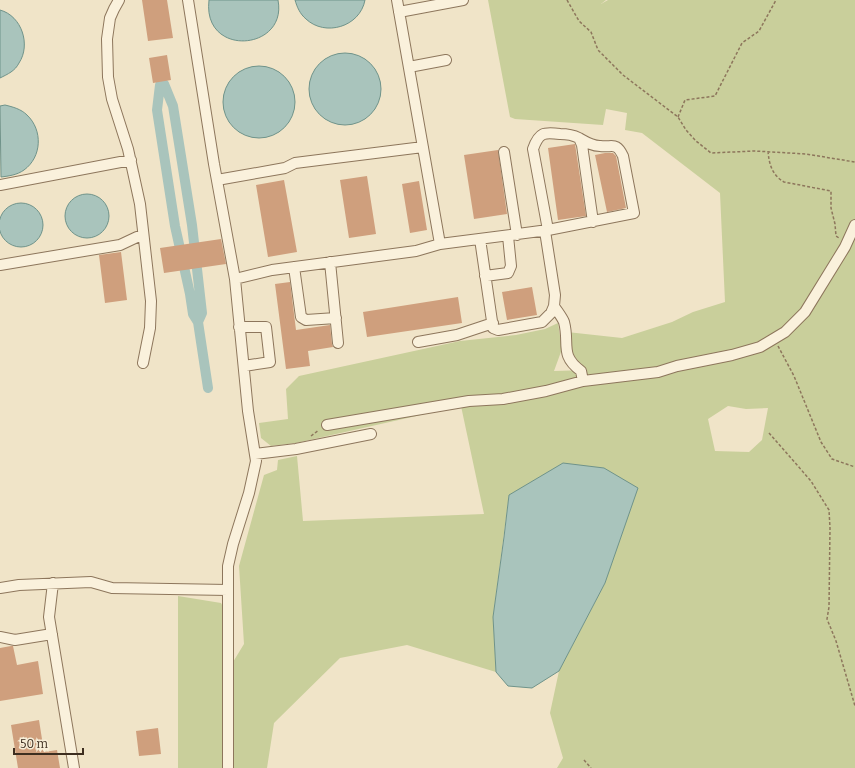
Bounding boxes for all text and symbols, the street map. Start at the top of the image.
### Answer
scale bar [14,730,83,756]
text: 50 m [20,737,49,751]

